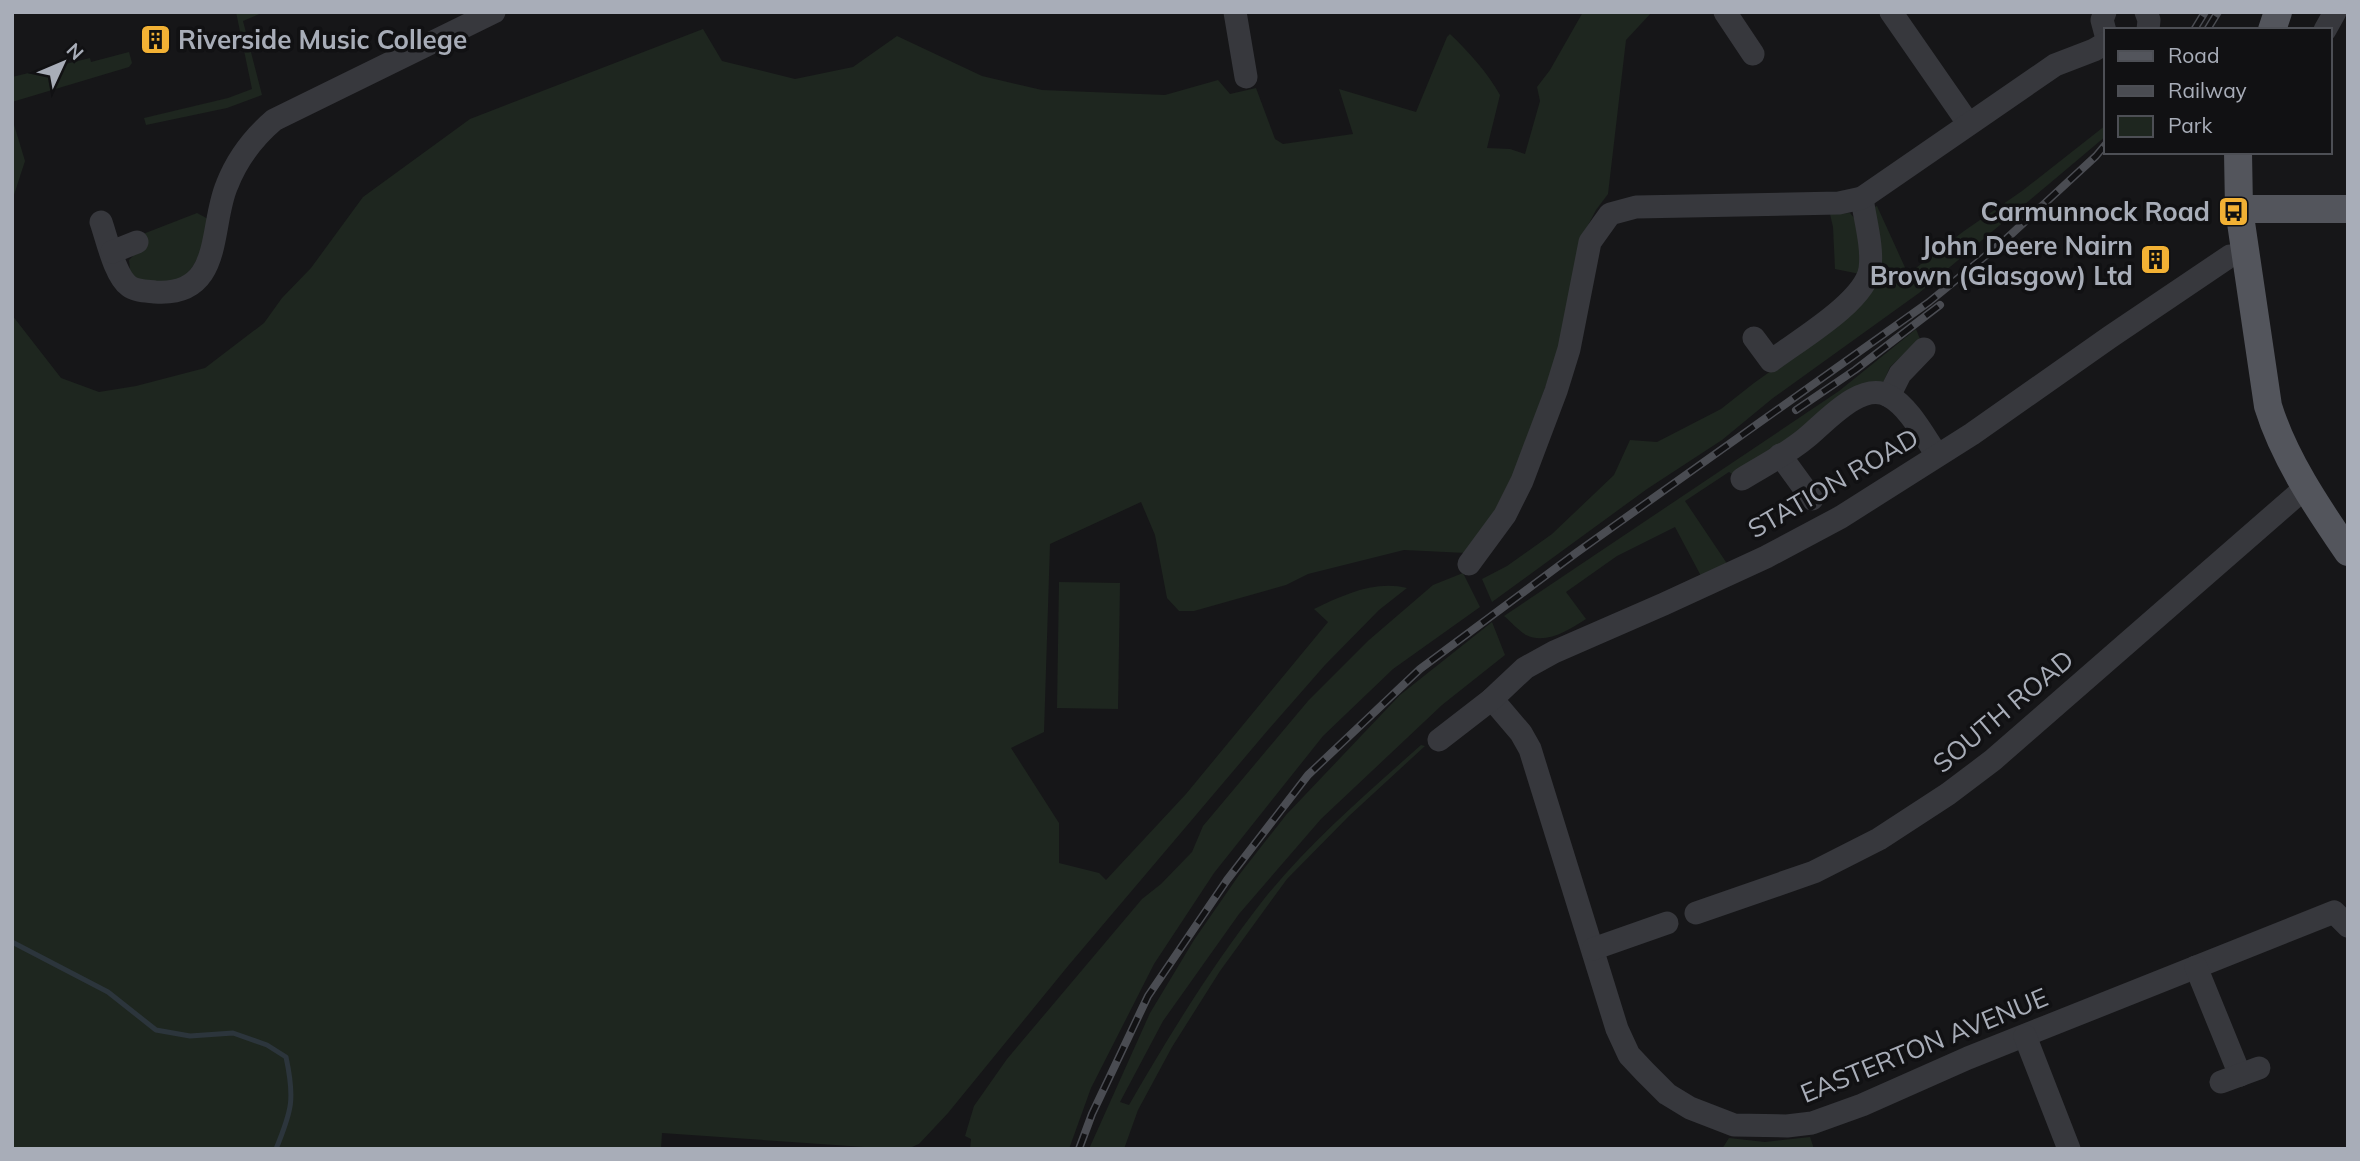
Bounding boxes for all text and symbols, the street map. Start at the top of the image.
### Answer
building icon: Riverside Music College [138,22,172,56]
place label: Riverside Music College [178,23,467,56]
north arrow [28,28,98,98]
legend [2104,28,2332,154]
text: N [62,38,89,65]
text: Road [2168,42,2219,68]
text: Railway [2168,77,2247,103]
text: Park [2168,112,2212,138]
bus stop icon: Carmunnock Road [2216,194,2250,228]
place label: Carmunnock Road [1981,195,2210,228]
place label: John Deere Nairn Brown (Glasgow) Ltd [1870,229,2133,292]
building icon: John Deere Nairn Brown (Glasgow) Ltd [2139,243,2173,277]
street label: STATION ROAD [1742,421,1924,545]
street label: SOUTH ROAD [1926,642,2080,780]
street label: EASTERTON AVENUE [1796,980,2052,1110]

